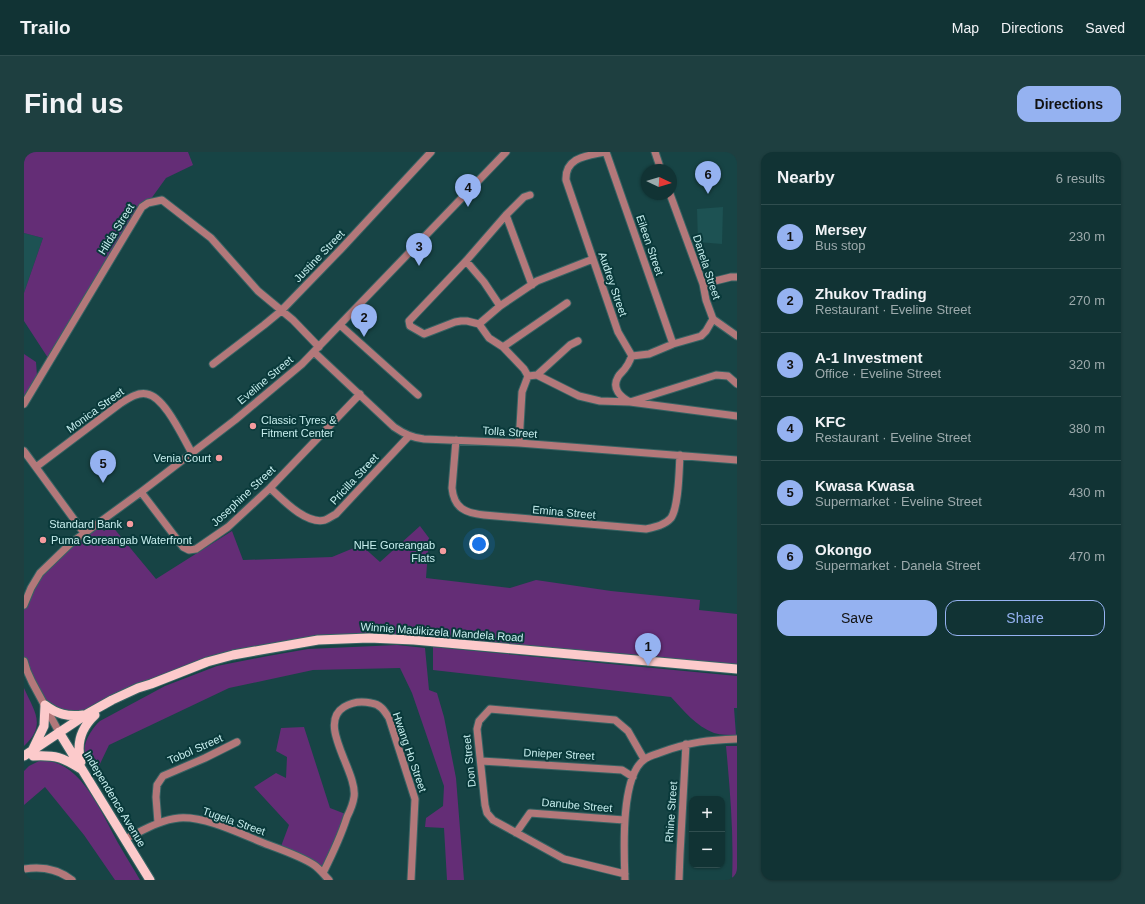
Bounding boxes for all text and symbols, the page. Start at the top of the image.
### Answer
text: Trailo [20,17,71,38]
text: Map [952,20,979,36]
text: Directions [1001,20,1063,36]
text: Saved [1085,20,1125,36]
button: Directions [1017,86,1121,122]
text: Find us [24,88,124,119]
pin: 6 [695,161,721,194]
north arrow [641,164,677,200]
text: Nearby [777,168,835,187]
text: 6 results [1056,171,1105,186]
pin: 4 [455,174,481,207]
street label: Hilda Street [96,201,136,257]
street label: Eileen Street [634,213,666,277]
text: Mersey [815,221,867,238]
street label: Justine Street [291,228,347,284]
text: 1 [786,229,794,244]
text: 230 m [1069,229,1105,244]
pin: 3 [406,233,432,266]
street label: Danela Street [691,233,723,301]
text: Bus stop [815,238,866,253]
street label: Audrey Street [596,250,630,318]
text: Zhukov Trading [815,285,927,302]
text: 2 [786,293,794,308]
text: 270 m [1069,293,1105,308]
text: Restaurant · Eveline Street [815,302,971,317]
pin: 2 [351,304,377,337]
text: A-1 Investment [815,349,923,366]
street label: Eveline Street [235,353,295,407]
text: 3 [786,357,794,372]
text: 320 m [1069,357,1105,372]
text: Office · Eveline Street [815,366,941,381]
street label: Monica Street [64,385,126,435]
text: KFC [815,413,846,430]
place label: Classic Tyres & Fitment Center [261,414,337,439]
marker: Classic Tyres & Fitment Center [248,421,258,431]
text: 4 [786,421,794,436]
text: 380 m [1069,421,1105,436]
street label: Tolla Street [482,424,538,440]
text: Restaurant · Eveline Street [815,430,971,445]
pin: 5 [90,450,116,483]
street label: Pricilla Street [328,451,380,507]
place label: Venia Court [154,452,211,464]
marker: Venia Court [214,453,224,463]
street label: Josephine Street [209,463,277,529]
text: Kwasa Kwasa [815,477,914,494]
text: 5 [786,485,794,500]
text: 430 m [1069,485,1105,500]
text: Supermarket · Eveline Street [815,494,982,509]
street label: Emina Street [532,503,596,521]
place label: Standard Bank [49,518,122,530]
marker: Standard Bank [125,519,135,529]
place label: Puma Goreangab Waterfront [51,534,192,546]
your location [469,534,489,554]
marker: Puma Goreangab Waterfront [38,535,48,545]
place label: NHE Goreangab Flats [354,539,435,564]
text: Okongo [815,541,872,558]
marker: NHE Goreangab Flats [438,546,448,556]
text: 6 [786,549,794,564]
text: 470 m [1069,549,1105,564]
text: Supermarket · Danela Street [815,558,980,573]
button: Save [777,600,937,636]
button: Share [945,600,1105,636]
street label: Winnie Madikizela Mandela Road [360,620,524,644]
pin: 1 [635,633,661,666]
street label: Hwang Ho Street [391,710,429,794]
street label: Tobol Street [166,732,224,766]
street label: Don Street [460,734,478,788]
street label: Dnieper Street [523,746,595,762]
street label: Independence Avenue [82,749,148,849]
street label: Rhine Street [663,781,679,843]
street label: Danube Street [541,796,613,814]
map controls [689,796,725,868]
button: + [689,796,725,832]
street label: Tugela Street [201,805,267,837]
button: − [689,832,725,868]

